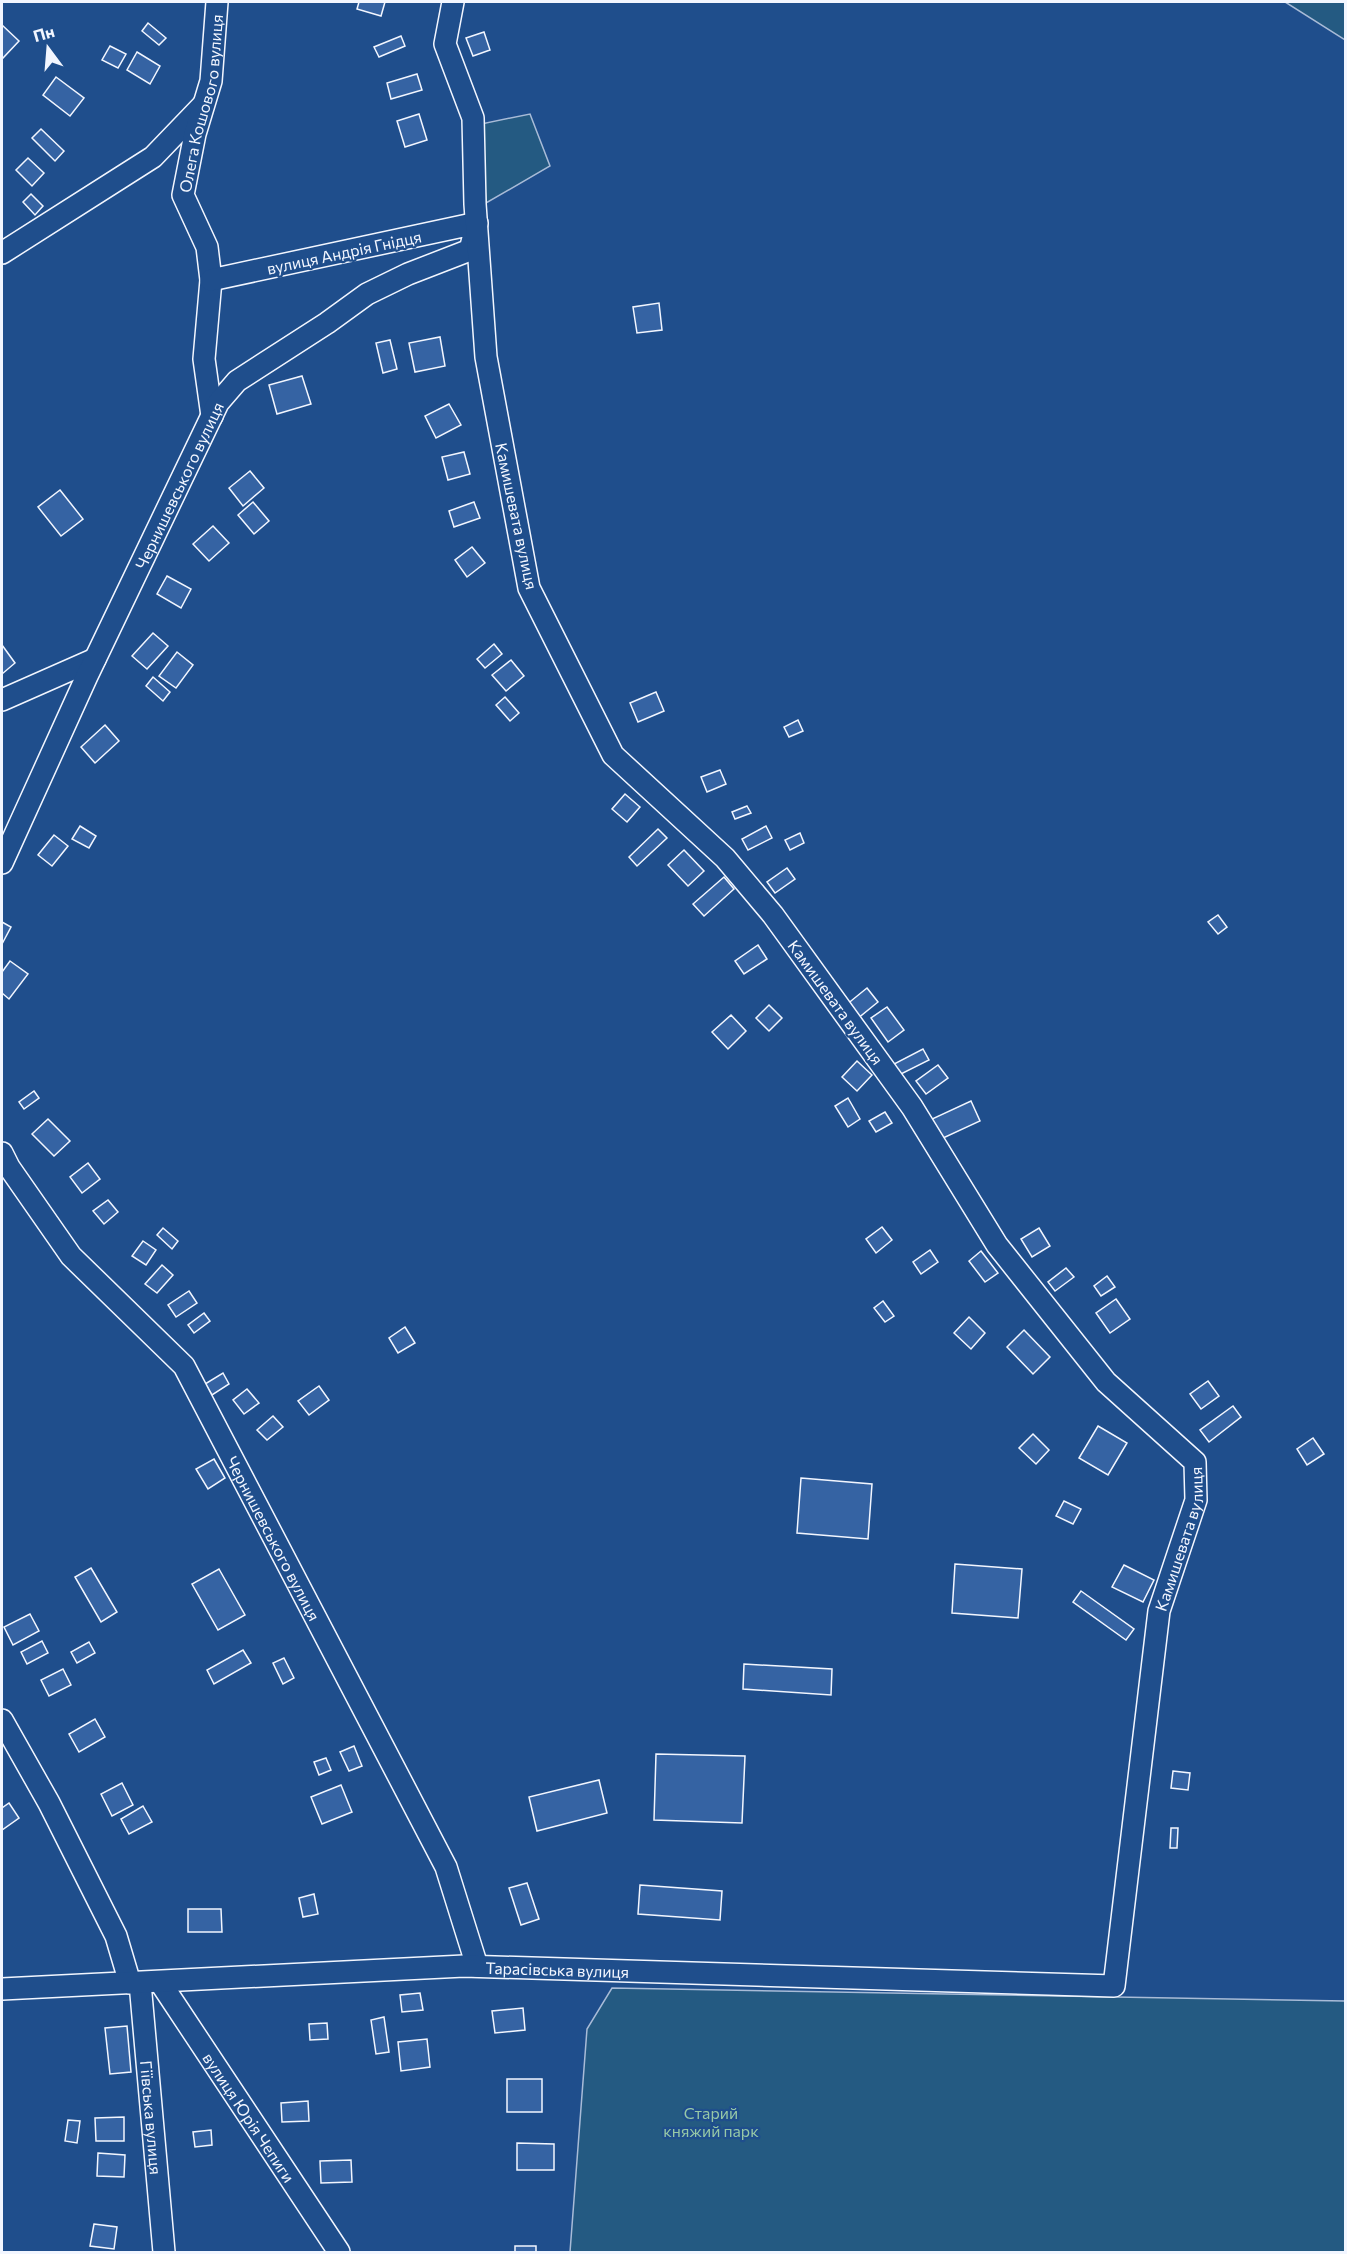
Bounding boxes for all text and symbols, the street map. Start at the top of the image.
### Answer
street label: Олега Кошового вулиця [174,14,226,194]
north arrow [18,18,78,78]
text: Пн [31,21,57,45]
street label: вулиця Андрія Гнідця [265,226,423,278]
street label: Чернишевського вулиця [130,399,227,572]
street label: Камишевата вулиця [492,441,542,591]
street label: Камишевата вулиця [784,936,888,1068]
street label: Чернишевського вулиця [223,1453,325,1624]
street label: Камишевата вулиця [1150,1467,1206,1613]
street label: Тарасівська вулиця [485,1957,630,1981]
street label: вулиця Юрія Чепиги [200,2049,299,2185]
street label: Гіївська вулиця [137,2060,167,2175]
park label: Старий княжий парк [663,2103,759,2140]

